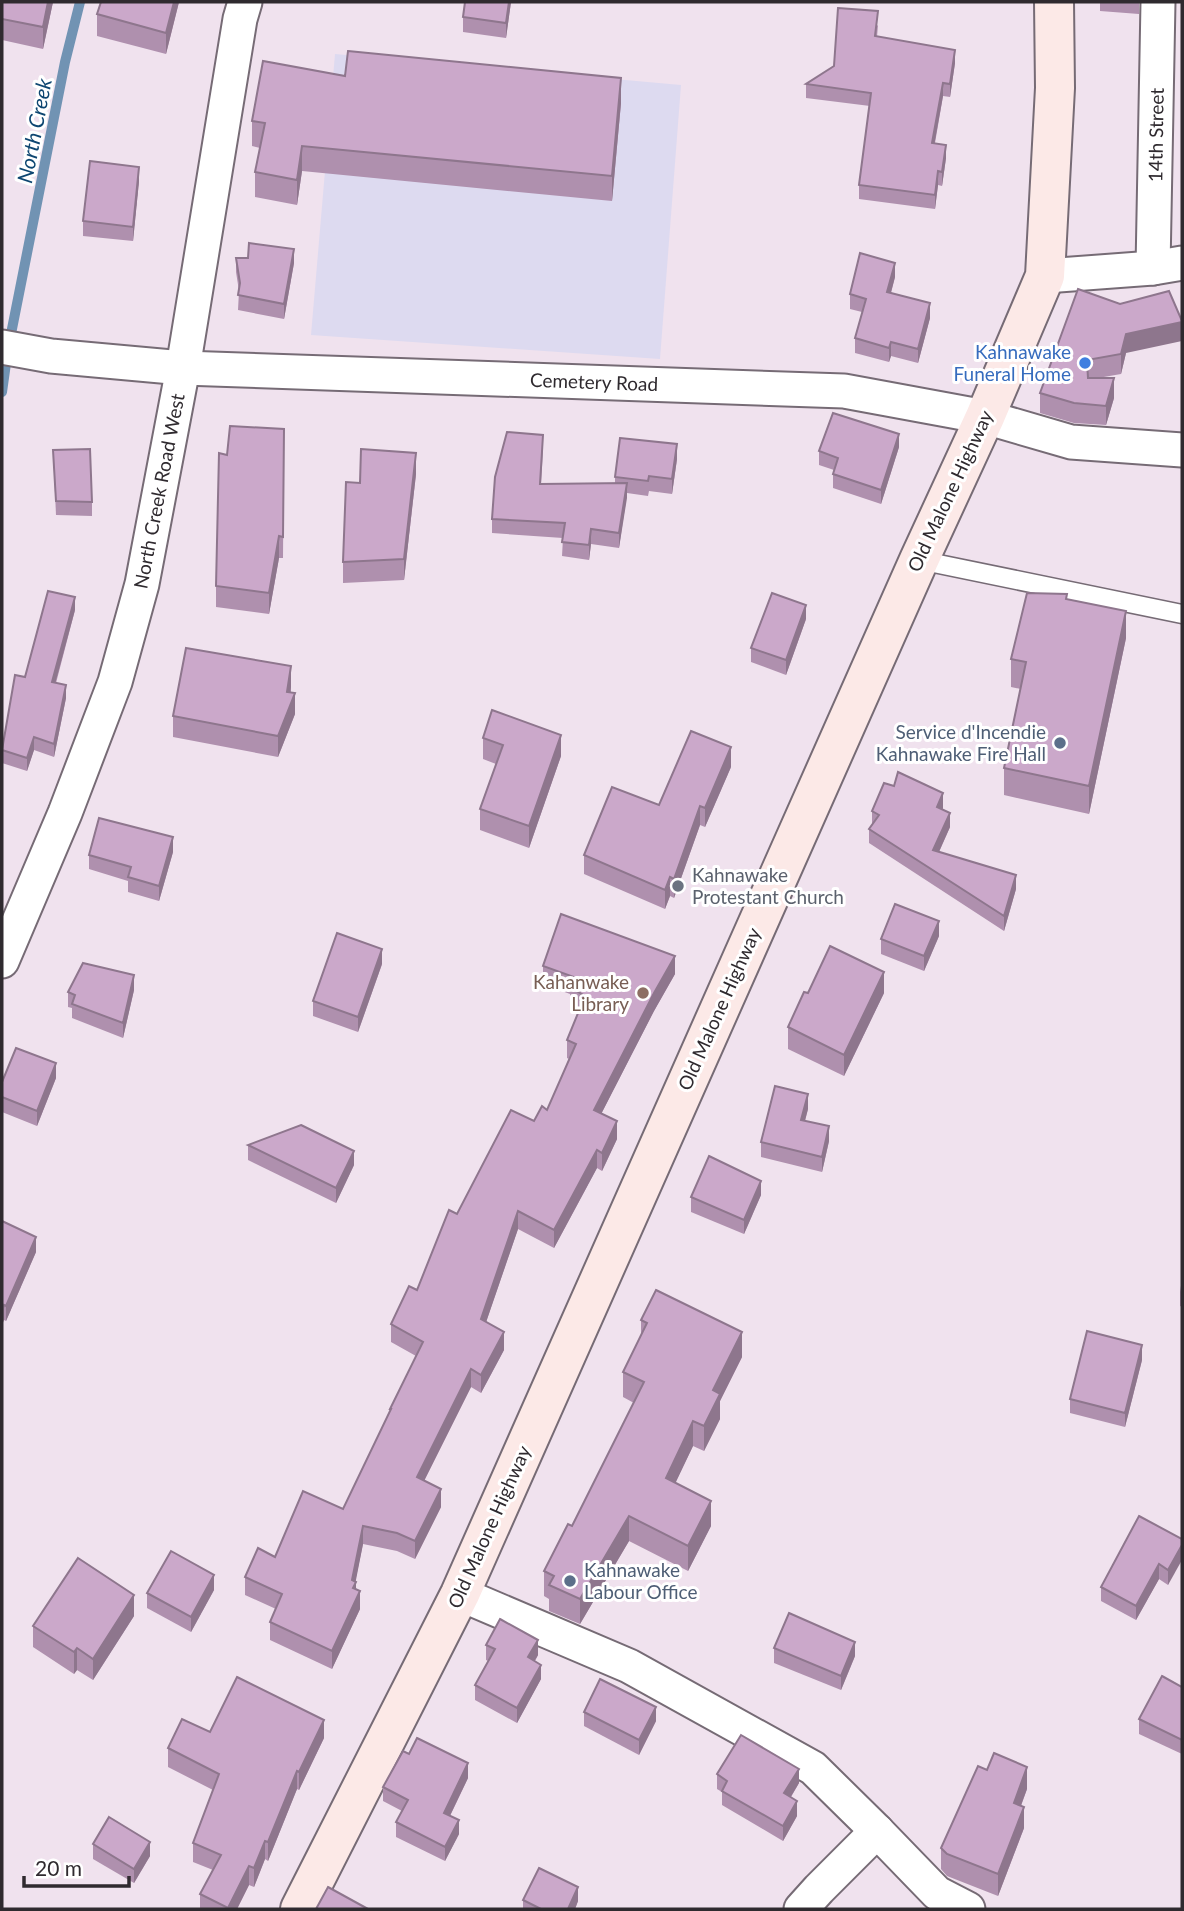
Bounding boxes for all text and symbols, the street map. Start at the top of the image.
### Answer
water label: North Creek [11,75,56,185]
street label: 14th Street [1143,87,1168,182]
place label: Kahnawake Funeral Home [954,340,1071,385]
marker: Kahnawake Funeral Home [1077,355,1093,371]
street label: Cemetery Road [530,368,658,395]
street label: North Creek Road West [128,391,189,590]
street label: Old Malone Highway [902,406,997,575]
place label: Service d'Incendie Kahnawake Fire Hall [876,720,1046,765]
marker: Service d'Incendie Kahnawake Fire Hall [1052,735,1068,751]
place label: Kahnawake Protestant Church [692,863,844,908]
marker: Kahnawake Protestant Church [670,878,686,894]
street label: Old Malone Highway [672,924,765,1094]
place label: Kahanwake Library [533,970,629,1015]
marker: Kahanwake Library [635,985,651,1001]
street label: Old Malone Highway [442,1442,535,1612]
place label: Kahnawake Labour Office [584,1558,698,1603]
marker: Kahnawake Labour Office [562,1573,578,1589]
scale bar [24,1844,130,1888]
text: 20 m [35,1855,82,1880]

